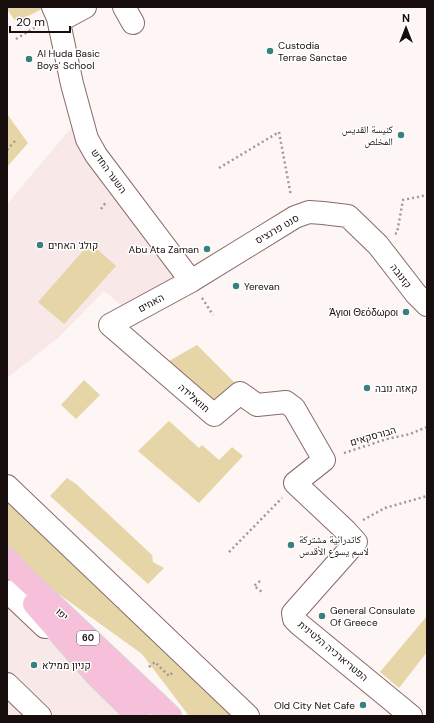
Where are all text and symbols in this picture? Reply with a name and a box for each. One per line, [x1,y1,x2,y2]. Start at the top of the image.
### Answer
scale bar [10,8,70,34]
north arrow [386,8,426,48]
text: N [402,11,410,25]
text: 20 m [16,14,45,30]
place label: Custodia Terrae Sanctae [278,39,347,64]
marker: Custodia Terrae Sanctae [265,46,275,56]
place label: Al Huda Basic Boys' School [37,47,100,72]
marker: Al Huda Basic Boys' School [24,54,34,64]
place label: كنيسة القديس المخلص [342,123,393,148]
marker: كنيسة القديس المخلص [396,130,406,140]
street label: השער החדש [88,146,130,196]
street label: סנט פרנציס [253,211,301,247]
place label: קולג' האחים [48,239,98,252]
marker: קולג' האחים [35,240,45,250]
place label: Abu Ata Zaman [129,243,199,256]
marker: Abu Ata Zaman [202,244,212,254]
street label: קזנובה [387,261,415,291]
place label: Yerevan [244,280,280,293]
marker: Yerevan [231,281,241,291]
street label: האחים [136,291,166,315]
place label: Άγιοι Θεόδωροι [329,306,398,319]
marker: Άγιοι Θεόδωροι [401,307,411,317]
street label: חוואלידה [176,381,212,415]
place label: קאזה נובה [375,382,417,395]
marker: קאזה נובה [362,383,372,393]
street label: הבורסקאים [348,423,398,449]
place label: كاتدرائية مشتركة لاسم يسوع الأقدس [299,533,369,559]
marker: كاتدرائية مشتركة لاسم يسوع الأقدس [286,540,296,550]
place label: General Consulate Of Greece [330,604,416,629]
street label: יפו [53,605,71,623]
marker: General Consulate Of Greece [317,611,327,621]
street label: הפטריארכיה הלטינית [295,618,371,684]
road number: 60 [77,631,99,645]
place label: קניון ממילא [42,659,91,672]
marker: קניון ממילא [29,660,39,670]
place label: Old City Net Cafe [274,699,355,712]
marker: Old City Net Cafe [358,700,368,710]

